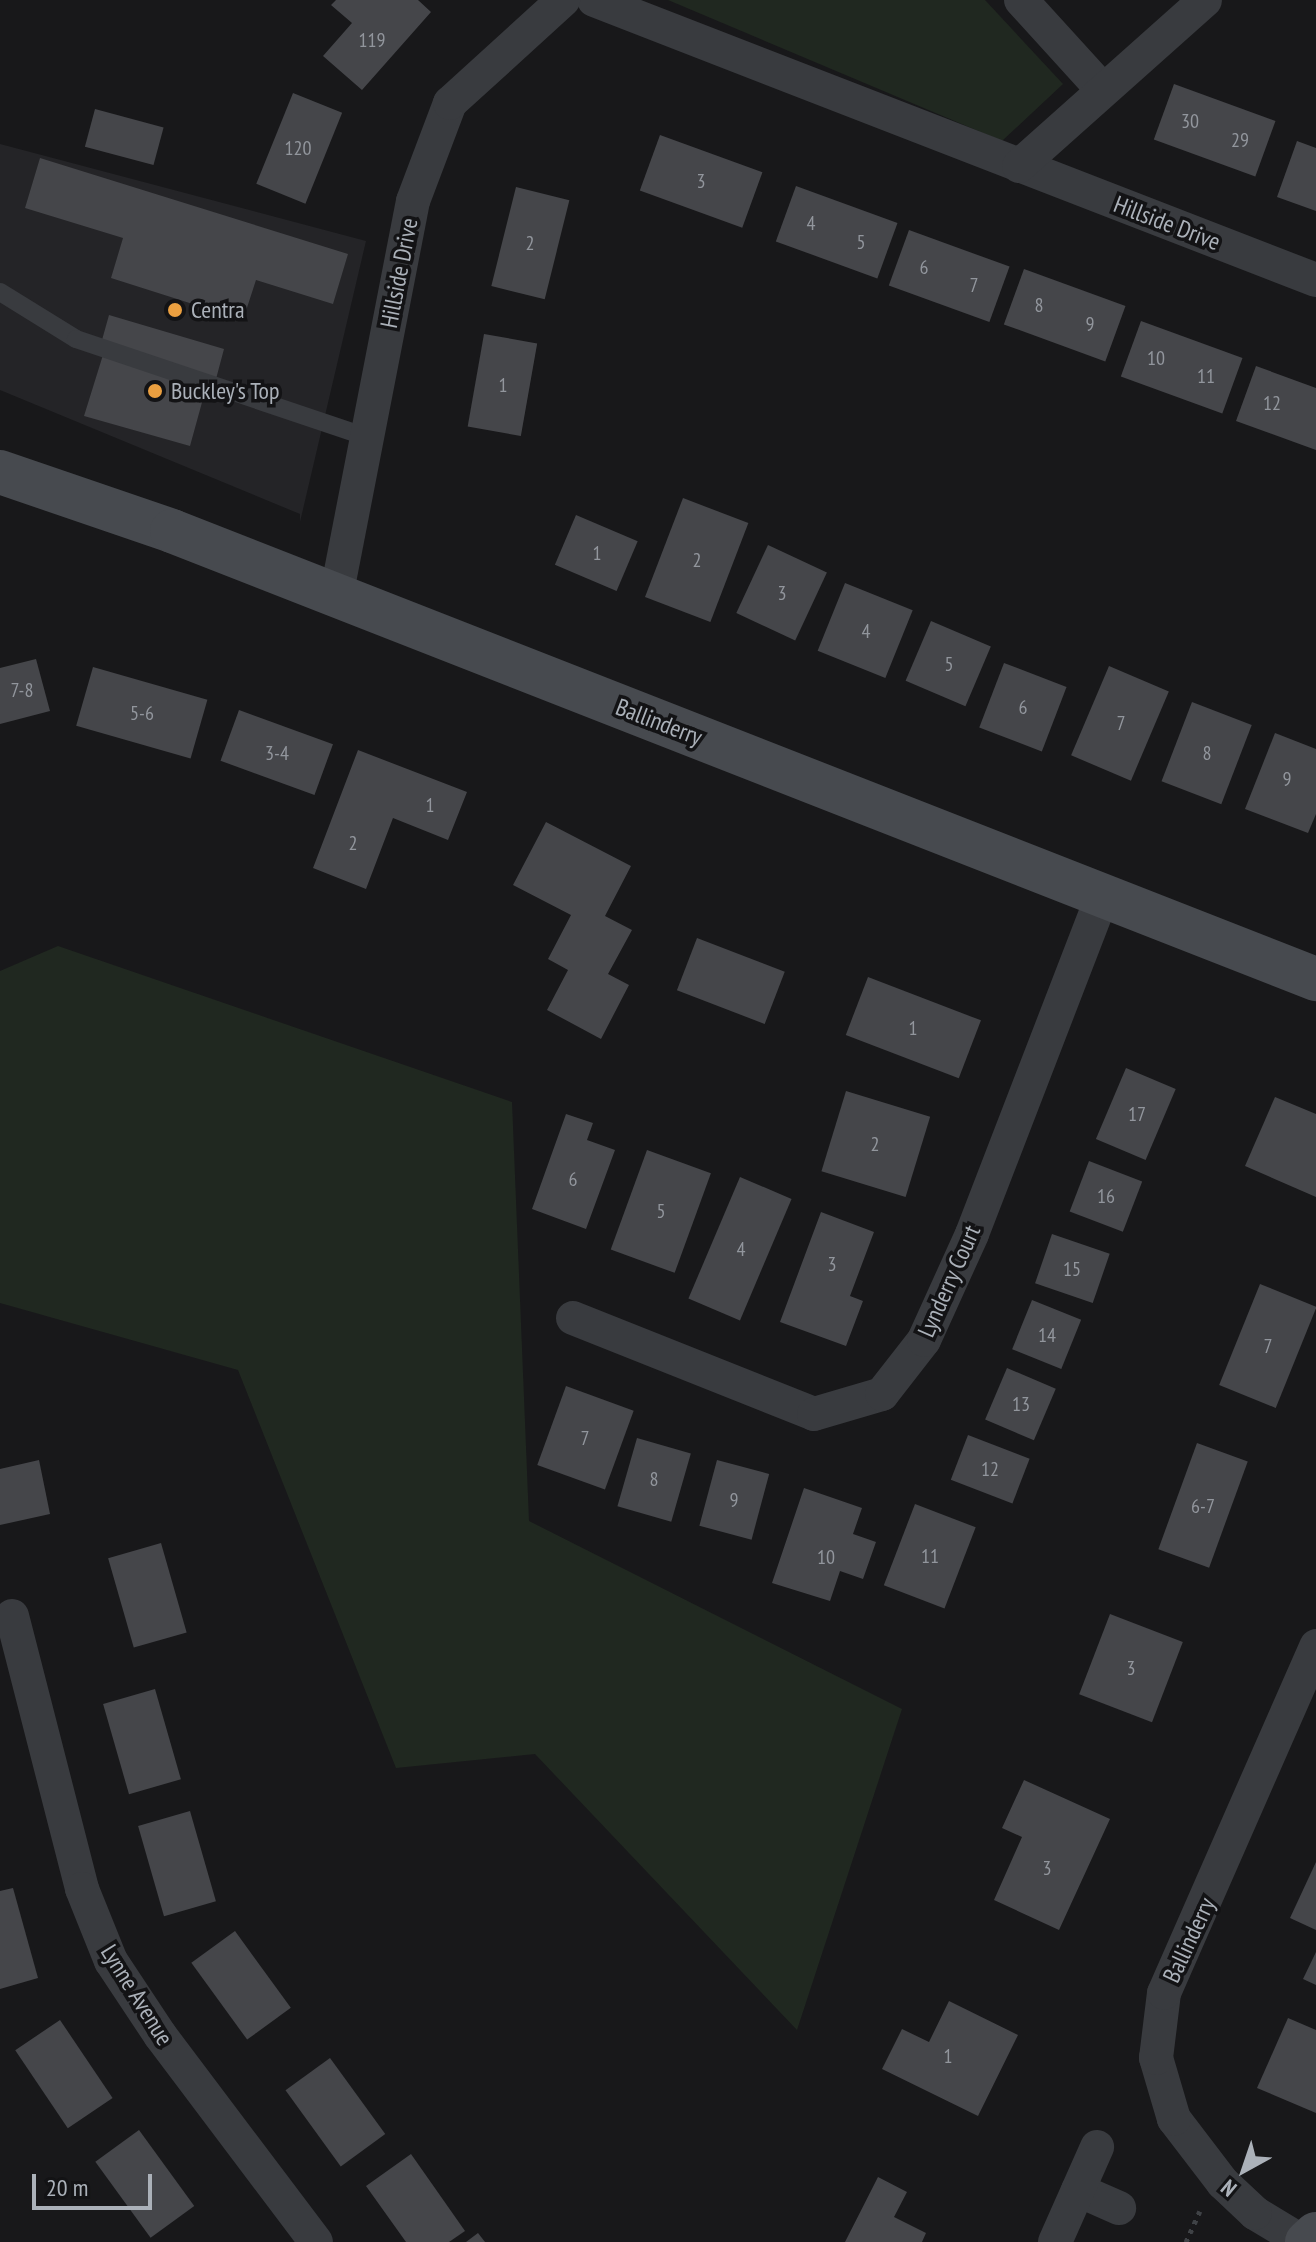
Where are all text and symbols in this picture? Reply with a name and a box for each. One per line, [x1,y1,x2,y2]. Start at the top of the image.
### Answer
house number: 119 [359,28,385,52]
house number: 30 [1181,109,1199,133]
house number: 29 [1231,128,1249,152]
house number: 120 [285,136,311,160]
house number: 3 [697,169,705,193]
street label: Hillside Drive [1110,190,1224,256]
house number: 4 [807,211,815,235]
street label: Hillside Drive [374,215,424,331]
house number: 5 [857,230,865,254]
house number: 2 [526,231,534,255]
house number: 6 [920,255,928,279]
house number: 7 [970,273,978,297]
house number: 8 [1035,293,1043,317]
place label: Centra [191,296,245,324]
marker: Centra [166,301,184,319]
house number: 9 [1086,312,1094,336]
house number: 10 [1147,346,1165,370]
house number: 11 [1197,364,1215,388]
house number: 1 [499,373,507,397]
place label: Buckley's Top [171,377,280,405]
marker: Buckley's Top [146,382,164,400]
house number: 12 [1263,391,1281,415]
house number: 1 [593,541,601,565]
house number: 2 [693,548,701,572]
house number: 3 [778,581,786,605]
house number: 4 [862,619,870,643]
house number: 5 [945,652,953,676]
house number: 7-8 [11,678,33,702]
street label: Ballinderry [612,692,706,752]
house number: 6 [1019,695,1027,719]
house number: 5-6 [130,701,154,725]
house number: 7 [1117,711,1125,735]
house number: 3-4 [265,741,289,765]
house number: 8 [1203,741,1211,765]
house number: 9 [1283,767,1291,791]
house number: 1 [426,793,434,817]
house number: 2 [349,831,357,855]
house number: 1 [909,1016,917,1040]
house number: 17 [1128,1102,1146,1126]
house number: 2 [871,1132,879,1156]
house number: 6 [569,1167,577,1191]
house number: 16 [1097,1184,1115,1208]
house number: 5 [657,1199,665,1223]
street label: Lynderry Court [911,1220,987,1342]
house number: 4 [737,1237,745,1261]
house number: 3 [828,1252,836,1276]
house number: 15 [1063,1257,1081,1281]
house number: 14 [1038,1323,1056,1347]
house number: 7 [1264,1334,1272,1358]
house number: 13 [1012,1392,1030,1416]
house number: 7 [581,1426,589,1450]
house number: 12 [981,1457,999,1481]
house number: 8 [650,1467,658,1491]
house number: 9 [730,1488,738,1512]
house number: 6-7 [1191,1494,1215,1518]
house number: 11 [921,1544,939,1568]
house number: 10 [817,1545,835,1569]
house number: 3 [1127,1656,1135,1680]
house number: 3 [1043,1856,1051,1880]
street label: Ballinderry [1157,1893,1221,1987]
street label: Lynne Avenue [95,1939,179,2051]
house number: 1 [944,2044,952,2068]
north arrow [1204,2130,1284,2210]
scale bar [36,2158,156,2208]
text: 20 m [46,2172,88,2203]
text: N [1215,2174,1242,2203]

